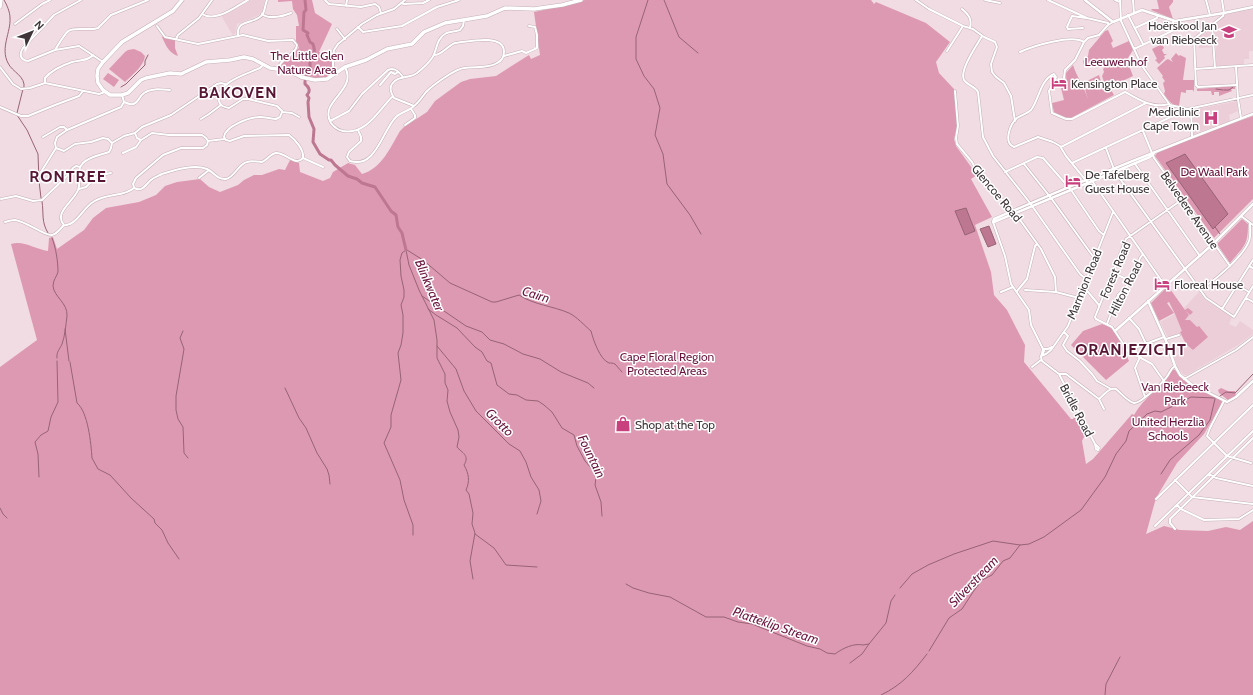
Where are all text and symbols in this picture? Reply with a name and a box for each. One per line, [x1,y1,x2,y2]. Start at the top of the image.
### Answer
north arrow [12,12,52,52]
text: N [32,18,47,33]
place label: Hoërskool Jan van Riebeeck [1148,18,1218,47]
school or university icon: Hoërskool Jan van Riebeeck [1220,23,1238,41]
park label: The Little Glen Nature Area [270,48,344,77]
park label: Leeuwenhof [1085,54,1148,69]
hotel icon: Kensington Place [1050,74,1068,92]
place label: Kensington Place [1071,76,1157,91]
district label: BAKOVEN [199,83,277,102]
place label: Mediclinic Cape Town [1143,104,1200,133]
hospital icon: Mediclinic Cape Town [1202,109,1220,127]
street label: Glencoe Road [969,161,1025,225]
park label: De Waal Park [1180,164,1248,179]
district label: RONTREE [29,167,107,186]
place label: De Tafelberg Guest House [1085,167,1150,196]
street label: Belvedere Avenue [1158,168,1222,252]
hotel icon: De Tafelberg Guest House [1064,172,1082,190]
street label: Forest Road [1096,240,1134,300]
street label: Marmion Road [1063,247,1105,321]
water label: Blinkwater [412,257,448,314]
street label: Hilton Road [1105,258,1145,318]
hotel icon: Floreal House [1153,275,1171,293]
place label: Floreal House [1174,277,1243,292]
water label: Cairn [520,282,552,306]
district label: ORANJEZICHT [1075,340,1187,359]
park label: Cape Floral Region Protected Areas [620,349,715,378]
park label: Van Riebeeck Park [1141,379,1209,408]
street label: Bridle Road [1057,381,1097,439]
water label: Grotto [483,405,518,440]
park label: United Herzlia Schools [1132,414,1204,443]
shop icon: Shop at the Top [614,415,632,433]
place label: Shop at the Top [635,417,715,432]
water label: Fountain [575,432,609,480]
water label: Silverstream [945,552,1001,610]
water label: Platteklip Stream [731,603,821,647]

